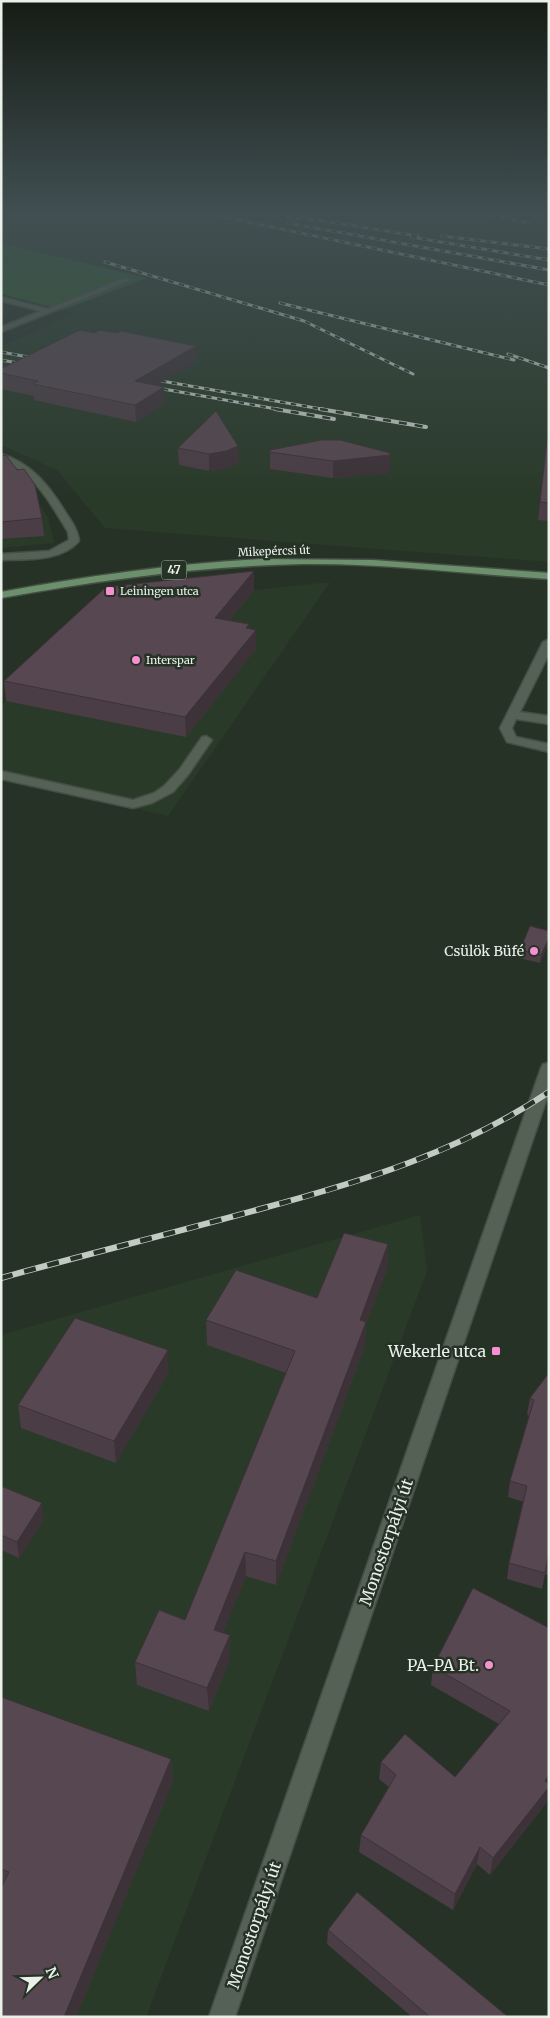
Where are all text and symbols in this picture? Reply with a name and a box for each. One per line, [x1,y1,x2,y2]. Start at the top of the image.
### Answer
street label: Mikepércsi út [238,543,311,559]
road number: 47 [162,560,186,580]
place label: Leiningen utca [120,584,199,598]
marker: Leiningen utca [104,585,116,597]
place label: Interspar [146,653,195,667]
marker: Interspar [130,654,142,666]
place label: Csülök Büfé [444,942,524,960]
marker: Csülök Büfé [528,945,540,957]
place label: Wekerle utca [387,1341,486,1361]
marker: Wekerle utca [490,1345,502,1357]
street label: Monostorpályi út [355,1475,417,1608]
place label: PA-PA Bt. [407,1655,479,1675]
marker: PA-PA Bt. [483,1659,495,1671]
street label: Monostorpályi út [223,1858,285,1991]
north arrow [15,1953,65,2003]
text: N [42,1964,62,1982]

